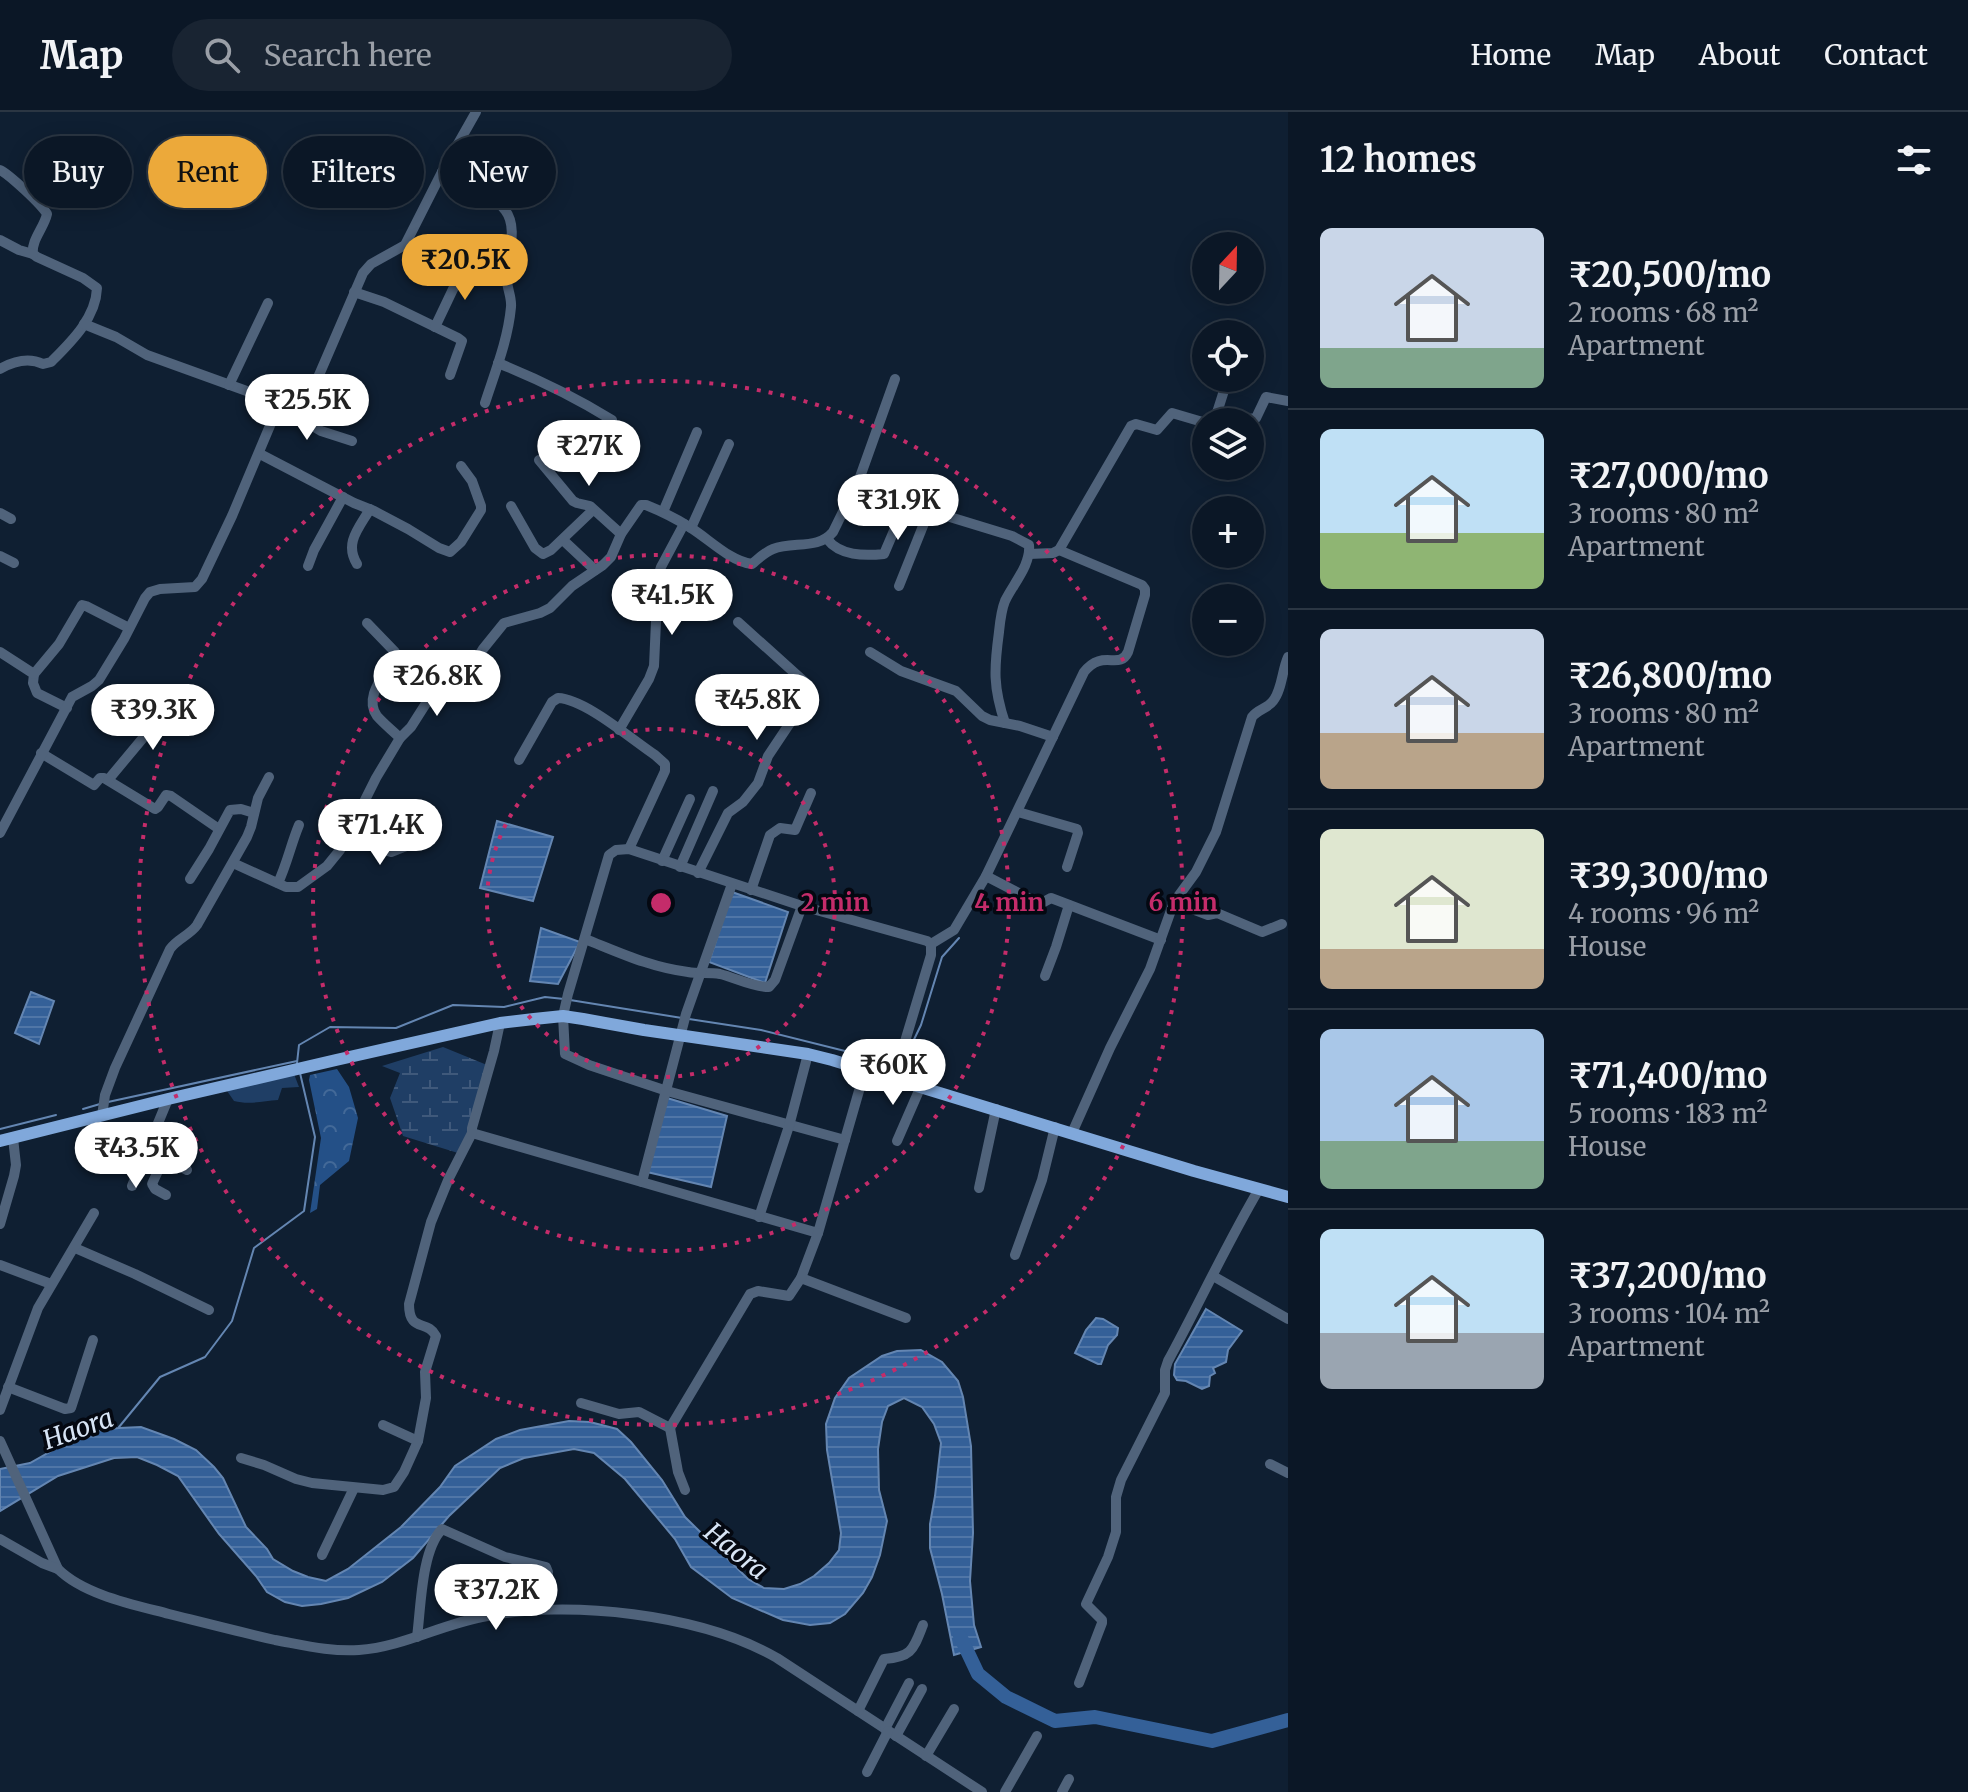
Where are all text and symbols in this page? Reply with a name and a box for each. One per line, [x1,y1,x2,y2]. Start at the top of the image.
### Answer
search box [172,19,732,91]
text: Map [40,32,124,79]
icon: search [200,33,244,77]
text: Search here [264,36,432,74]
text: Home [1470,37,1551,73]
text: Map [1595,37,1655,73]
text: About [1699,37,1780,73]
text: Contact [1824,37,1928,73]
chip: Buy [24,136,132,208]
chip: Rent [148,136,267,208]
chip: Filters [283,136,424,208]
chip: New [440,136,556,208]
icon: filters [1892,138,1936,182]
text: 12 homes [1320,139,1477,181]
north arrow [1192,232,1264,304]
map controls [1192,232,1264,656]
pin: ₹20.5K [400,234,530,302]
text: ₹20.5K [420,243,510,276]
text: ₹20,500/mo [1568,254,1771,296]
icon: home [1384,260,1480,356]
text: 2 rooms · 68 m² [1568,296,1758,329]
button: locate [1192,320,1264,392]
text: Apartment [1568,329,1705,362]
pin: ₹25.5K [242,374,372,442]
text: ₹25.5K [263,383,351,416]
button: layers [1192,408,1264,480]
pin: ₹27K [542,420,636,488]
text: ₹27K [555,429,623,462]
text: ₹27,000/mo [1568,455,1768,497]
icon: home [1384,461,1480,557]
pin: ₹31.9K [833,474,963,542]
text: ₹31.9K [856,483,940,516]
button: + [1192,496,1264,568]
text: 3 rooms · 80 m² [1568,497,1759,530]
text: Apartment [1568,530,1705,563]
pin: ₹41.5K [607,569,737,637]
text: ₹41.5K [630,578,714,611]
button: − [1192,584,1264,656]
pin: ₹26.8K [372,650,502,718]
text: ₹26,800/mo [1568,655,1772,697]
text: ₹26.8K [392,659,482,692]
icon: home [1384,661,1480,757]
pin: ₹45.8K [692,674,822,742]
text: ₹45.8K [713,683,801,716]
pin: ₹39.3K [88,684,218,752]
text: ₹39.3K [109,693,197,726]
text: 3 rooms · 80 m² [1568,697,1759,730]
text: Apartment [1568,730,1705,763]
pin: ₹71.4K [315,799,445,867]
text: ₹71.4K [336,808,424,841]
text: ₹39,300/mo [1568,855,1768,897]
icon: home [1384,861,1480,957]
text: 2 min [801,887,869,918]
text: 4 min [974,887,1044,918]
text: 6 min [1149,887,1218,918]
centre of rings [647,889,675,917]
text: 4 rooms · 96 m² [1568,897,1759,930]
text: House [1568,930,1646,963]
pin: ₹60K [846,1039,940,1107]
text: ₹60K [859,1048,927,1081]
text: ₹71,400/mo [1568,1055,1767,1097]
icon: home [1384,1061,1480,1157]
text: 5 rooms · 183 m² [1568,1097,1767,1130]
pin: ₹43.5K [71,1122,201,1190]
text: House [1568,1130,1646,1163]
text: ₹43.5K [93,1131,179,1164]
text: ₹37,200/mo [1568,1255,1766,1297]
icon: home [1384,1261,1480,1357]
text: 3 rooms · 104 m² [1568,1297,1770,1330]
text: Apartment [1568,1330,1705,1363]
water label: Haora [37,1401,118,1457]
water label: Haora [697,1514,775,1586]
pin: ₹37.2K [431,1564,561,1632]
text: ₹37.2K [453,1573,539,1606]

